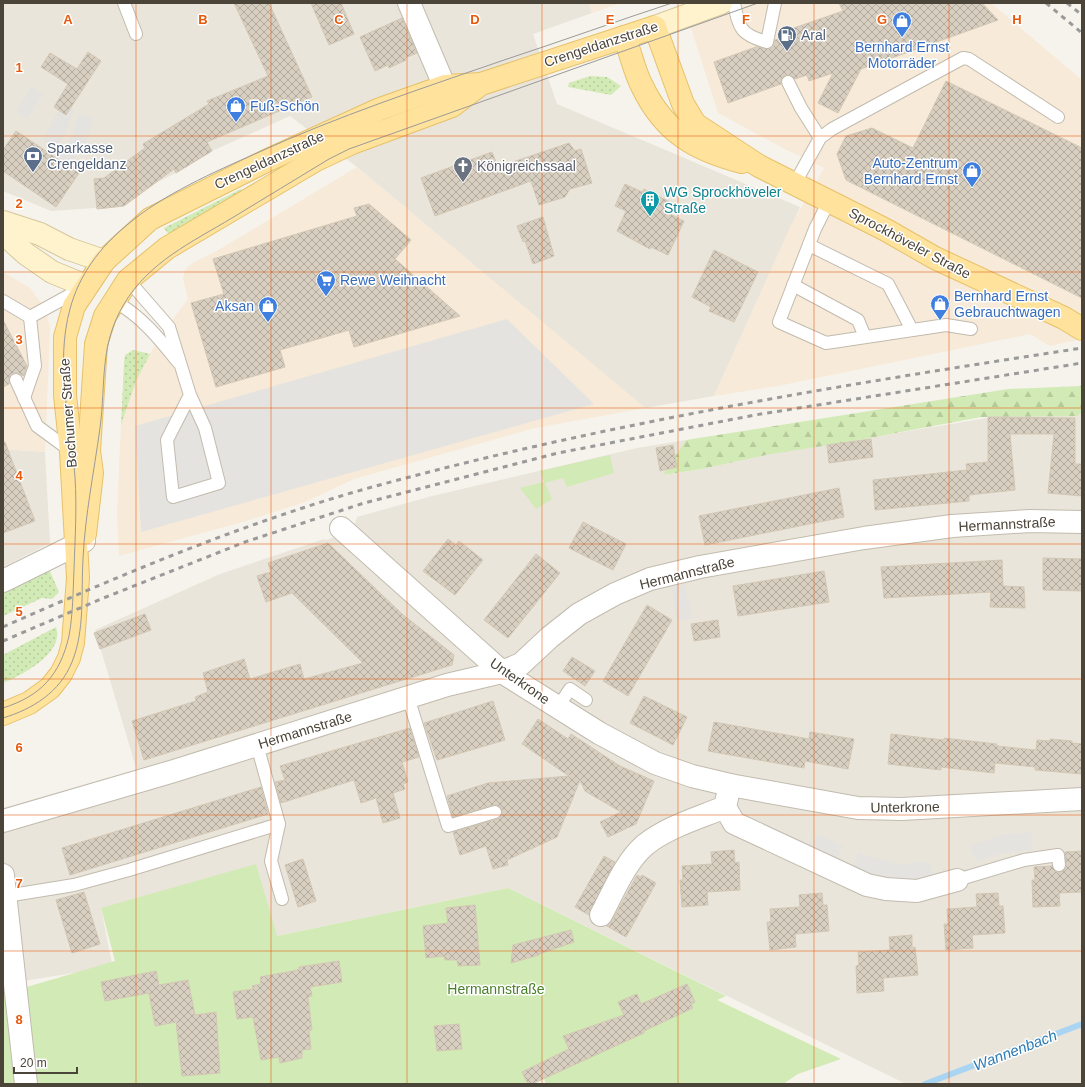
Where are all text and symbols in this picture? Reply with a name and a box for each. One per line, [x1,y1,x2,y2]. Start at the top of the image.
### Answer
shop icon: Bernhard Ernst Motorräder [891,10,913,38]
text: A [63,12,73,27]
text: B [198,12,208,27]
text: C [334,12,344,27]
text: D [470,12,480,27]
text: E [606,12,615,27]
text: F [742,12,750,27]
text: G [877,12,887,27]
text: H [1012,12,1022,27]
street label: Crengeldanzstraße [542,18,660,70]
fuel station icon: Aral [776,24,798,52]
place label: Aral [801,27,826,43]
place label: Bernhard Ernst Motorräder [855,39,949,71]
text: 1 [15,60,23,75]
shop icon: Fuß-Schön [225,95,247,123]
place label: Fuß-Schön [250,98,319,114]
street label: Crengeldanzstraße [212,128,327,192]
place label: Sparkasse Crengeldanz [47,140,126,172]
bank icon: Sparkasse Crengeldanz [22,145,44,173]
church icon: Königreichssaal [452,155,474,183]
place label: Auto-Zentrum Bernhard Ernst [864,155,958,187]
place label: Königreichssaal [477,158,576,174]
shop icon: Auto-Zentrum Bernhard Ernst [961,160,983,188]
place label: WG Sprockhöveler Straße [664,184,782,216]
building icon: WG Sprockhöveler Straße [639,189,661,217]
text: 2 [15,196,23,211]
street label: Sprockhöveler Straße [846,204,974,282]
supermarket icon: Rewe Weihnacht [315,269,337,297]
place label: Rewe Weihnacht [340,272,446,288]
place label: Bernhard Ernst Gebrauchtwagen [954,288,1061,320]
shop icon: Bernhard Ernst Gebrauchtwagen [929,293,951,321]
shop icon: Aksan [257,295,279,323]
place label: Aksan [215,298,254,314]
text: 3 [15,332,23,347]
street label: Bochumer Straße [56,358,80,468]
text: 4 [15,468,23,483]
street label: Hermannstraße [958,513,1056,535]
street label: Hermannstraße [638,553,736,593]
text: 5 [15,604,23,619]
street label: Unterkrone [487,655,553,708]
street label: Hermannstraße [256,708,354,752]
text: 6 [15,740,23,755]
street label: Unterkrone [870,798,940,816]
text: 7 [15,876,23,891]
park label: Hermannstraße [447,981,545,997]
text: 8 [15,1012,23,1027]
water label: Wannenbach [971,1026,1059,1074]
scale bar [14,1049,77,1075]
text: 20 m [20,1056,47,1070]

